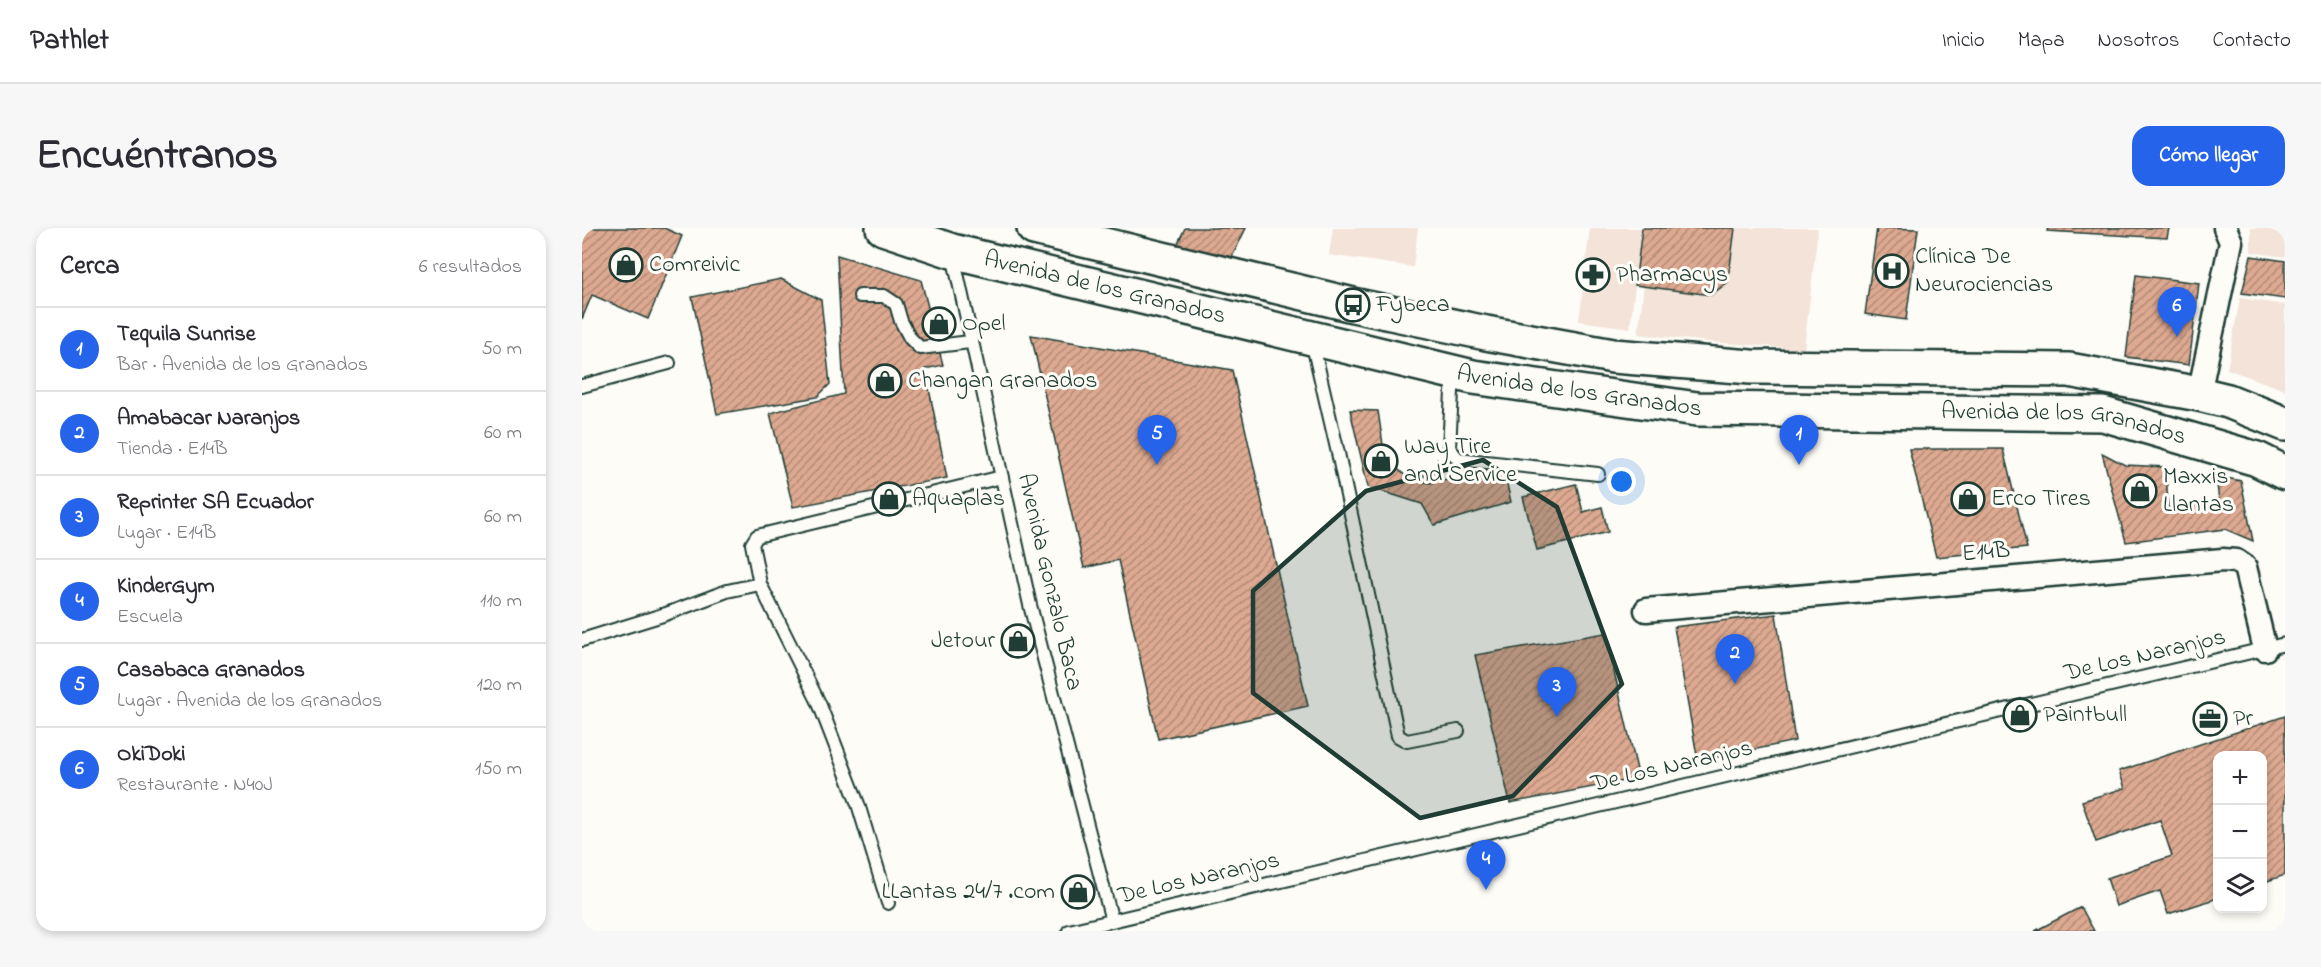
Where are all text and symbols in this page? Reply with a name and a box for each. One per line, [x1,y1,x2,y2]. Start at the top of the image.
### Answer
text: Pathlet [30,21,109,62]
text: Inicio [1942,26,1985,56]
text: Mapa [2018,26,2065,56]
text: Nosotros [2098,26,2180,56]
text: Contacto [2213,26,2291,56]
text: Encuéntranos [36,126,278,187]
button: Cómo llegar [2132,126,2285,186]
place label: Clínica De Neurociencias [1915,240,2053,303]
street label: Avenida de los Granados [980,242,1229,334]
shop icon: Comreivic [608,247,644,283]
text: Cerca [60,248,120,286]
place label: Comreivic [649,248,740,283]
text: 6 resultados [419,253,522,282]
hospital icon: Clínica De Neurociencias [1874,253,1910,289]
pharmacy icon: Pharmacys [1575,257,1611,293]
place label: Pharmacys [1616,258,1728,294]
bus stop icon: Fybeca [1335,287,1371,323]
place label: Fybeca [1375,288,1450,324]
pin: 6 [2158,288,2196,337]
shop icon: Opel [921,306,957,342]
place label: Opel [962,307,1006,342]
text: Tequila Sunrise [117,319,256,351]
text: 1 [76,335,83,364]
text: 50 m [481,335,522,364]
text: Bar · Avenida de los Granados [117,351,368,380]
street label: Avenida de los Granados [1453,356,1704,427]
shop icon: Changan Granados [867,363,903,399]
place label: Changan Granados [908,364,1097,399]
street label: Avenida de los Granados [1941,395,2190,455]
text: Amabacar Naranjos [117,403,300,435]
pin: 5 [1138,416,1176,465]
pin: 1 [1780,416,1818,465]
text: 2 [75,419,84,448]
text: 60 m [484,419,522,448]
place label: Way Tire and Service [1404,430,1517,493]
text: Tienda · E14B [117,435,227,464]
shop icon: Way Tire and Service [1363,443,1399,479]
place label: Maxxis Llantas [2163,460,2234,523]
your location [1607,467,1636,496]
street label: Avenida Gonzalo Baca [1007,470,1091,694]
shop icon: Maxxis Llantas [2122,473,2158,509]
shop icon: Aquaplas [871,481,907,517]
shop icon: Erco Tires [1950,481,1986,517]
place label: Aquaplas [912,482,1005,517]
place label: Erco Tires [1991,482,2091,517]
text: Reprinter SA Ecuador [117,487,313,519]
text: 3 [75,503,84,532]
text: 60 m [484,503,522,532]
text: Lugar · E14B [117,519,216,548]
street label: E14B [1960,533,2012,573]
text: KinderGym [117,571,215,603]
text: 4 [75,587,84,616]
text: 110 m [480,587,522,616]
text: Escuela [117,603,183,632]
street label: De Los Naranjos [2060,620,2229,692]
shop icon: Jetour [1000,623,1036,659]
place label: Jetour [931,624,996,659]
pin: 2 [1716,634,1754,684]
text: Casabaca Granados [117,655,305,687]
pin: 3 [1538,668,1576,717]
text: 5 [74,671,85,700]
text: 120 m [477,671,522,700]
text: Lugar · Avenida de los Granados [117,687,382,716]
shop icon: Paintbull [2002,697,2038,733]
place label: Paintbull [2043,698,2127,733]
office icon: Pr [2192,701,2228,737]
place label: Pr [2233,702,2253,737]
street label: De Los Naranjos [1587,731,1756,803]
text: OkiDoki [117,739,186,771]
map controls [2213,751,2267,913]
button: + [2213,751,2267,805]
text: 6 [75,755,84,784]
text: 150 m [475,755,522,784]
text: Restaurante · N40J [117,771,273,800]
button: − [2213,805,2267,859]
pin: 4 [1466,840,1506,890]
street label: De Los Naranjos [1114,843,1283,915]
button: layers [2213,859,2267,913]
shop icon: LLantas 24/7 .com [1060,874,1096,910]
place label: LLantas 24/7 .com [881,875,1055,910]

